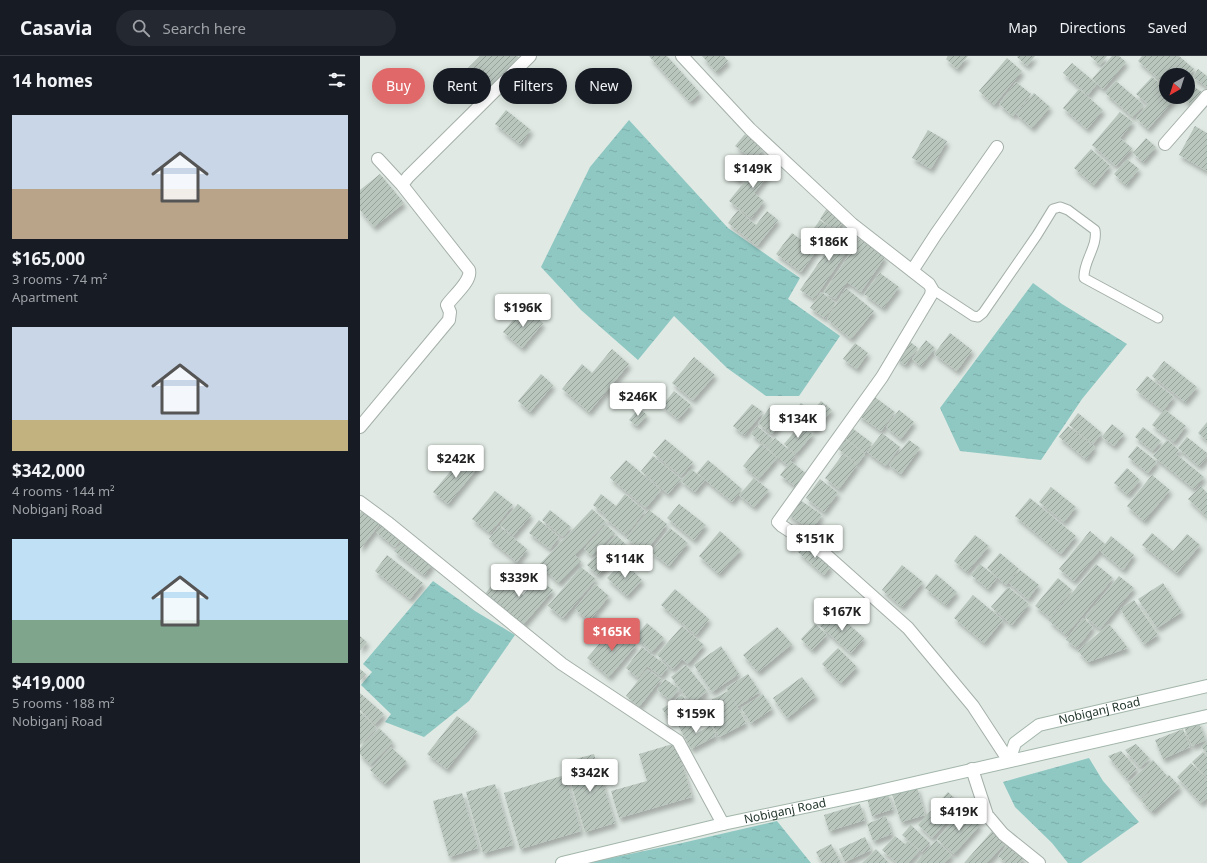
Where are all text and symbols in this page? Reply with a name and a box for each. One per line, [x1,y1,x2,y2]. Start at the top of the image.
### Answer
search box [116,10,396,46]
text: Casavia [20,15,92,41]
icon: search [130,17,152,39]
text: Search here [162,18,246,38]
text: Map [1008,18,1037,37]
text: Directions [1059,18,1126,37]
text: Saved [1148,18,1187,37]
chip: Buy [372,68,425,104]
chip: Rent [433,68,491,104]
chip: Filters [499,68,567,104]
chip: New [575,68,632,104]
north arrow [1159,68,1195,104]
map controls [1159,68,1195,104]
text: 14 homes [12,69,93,92]
icon: filters [326,69,348,91]
icon: home [144,141,216,213]
pin: $149K [725,155,781,189]
text: $149K [734,159,772,177]
pin: $186K [801,228,857,262]
text: $186K [810,232,848,250]
text: $165,000 [12,247,85,270]
text: 3 rooms · 74 m² [12,270,107,288]
text: Apartment [12,288,78,306]
pin: $196K [495,294,551,328]
text: $196K [504,298,542,316]
icon: home [144,353,216,425]
pin: $246K [610,383,666,417]
text: $246K [619,387,657,405]
pin: $134K [770,405,826,439]
text: $134K [779,409,817,427]
pin: $242K [428,445,484,479]
text: $242K [437,449,475,467]
text: $342,000 [12,459,85,482]
text: 4 rooms · 144 m² [12,482,115,500]
text: Nobiganj Road [12,500,102,518]
pin: $151K [787,525,843,559]
text: $151K [796,529,834,547]
pin: $114K [597,545,653,579]
text: $114K [606,549,644,567]
pin: $339K [491,564,547,598]
icon: home [144,565,216,637]
text: $339K [500,568,538,586]
pin: $167K [814,598,870,632]
text: $167K [823,602,861,620]
pin: $165K [584,618,640,652]
text: $165K [593,622,631,640]
text: $419,000 [12,671,85,694]
street label: Nobiganj Road [1057,693,1142,728]
text: 5 rooms · 188 m² [12,694,115,712]
pin: $159K [668,700,724,734]
text: $159K [677,704,715,722]
text: Nobiganj Road [12,712,102,730]
pin: $342K [562,759,618,793]
text: $342K [571,763,609,781]
street label: Nobiganj Road [742,794,828,827]
pin: $419K [931,798,987,832]
text: $419K [940,802,978,820]

